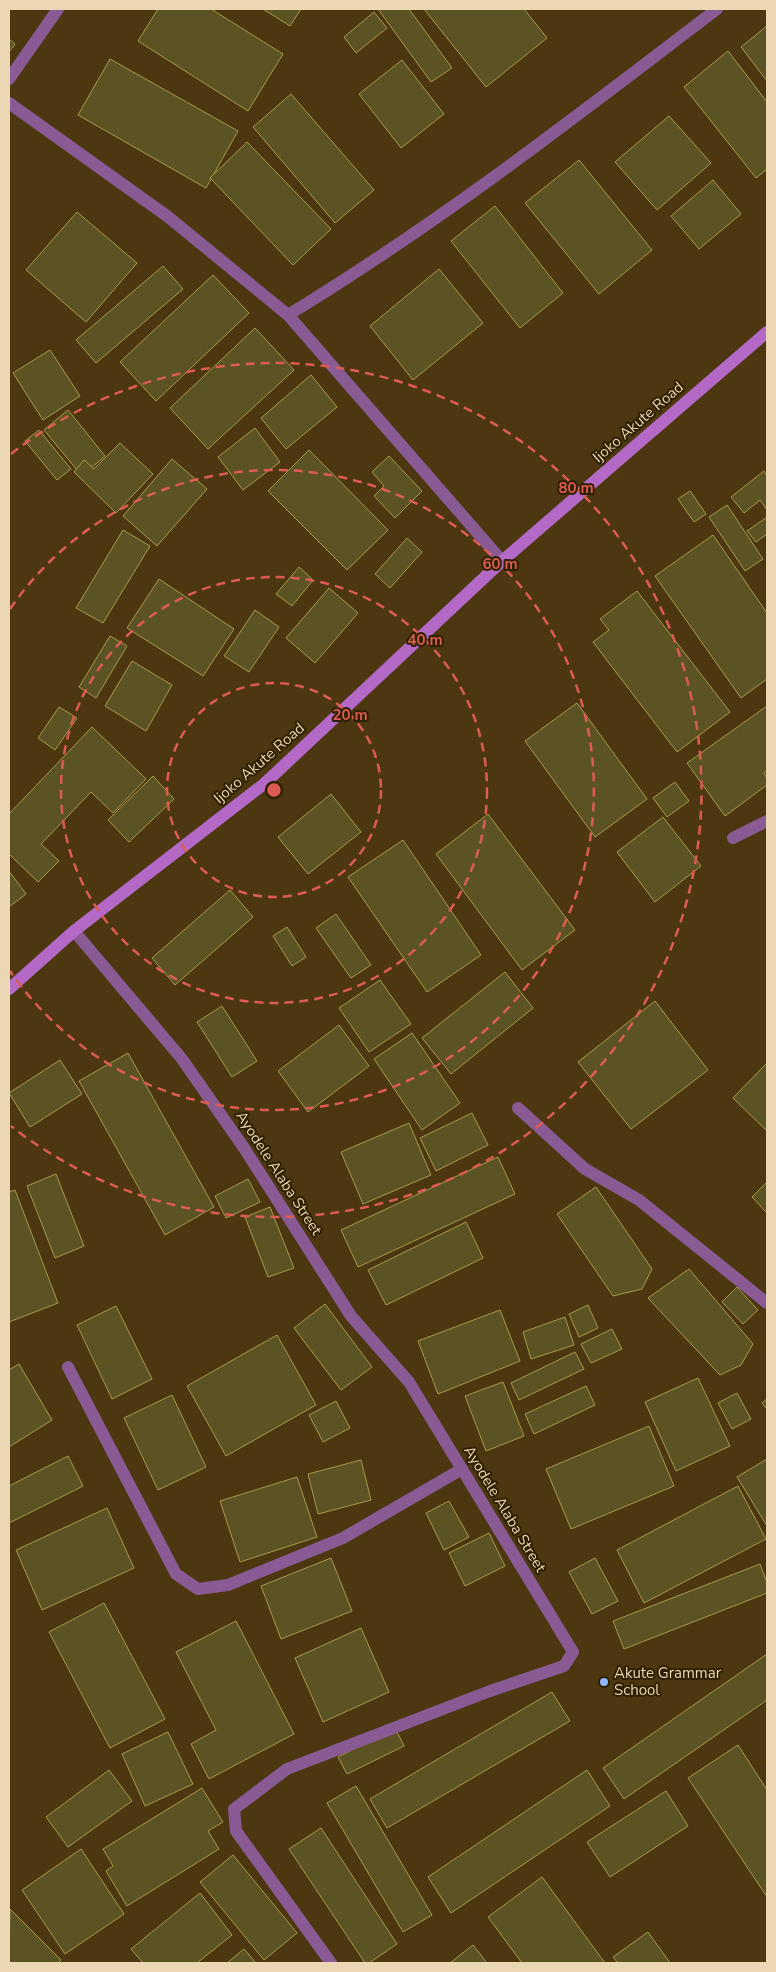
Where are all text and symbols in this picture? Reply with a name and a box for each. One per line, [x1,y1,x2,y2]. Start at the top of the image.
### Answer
street label: Ijoko Akute Road [588,377,688,467]
text: 80 m [558,478,594,498]
text: 60 m [482,554,518,574]
text: 40 m [407,630,443,650]
text: 20 m [332,705,368,725]
street label: Ijoko Akute Road [209,718,309,808]
centre of rings [265,781,283,799]
street label: Ayodele Alaba Street [231,1107,327,1240]
street label: Ayodele Alaba Street [459,1442,551,1577]
place label: Akute Grammar School [614,1663,722,1700]
marker: Akute Grammar School [598,1676,610,1688]

